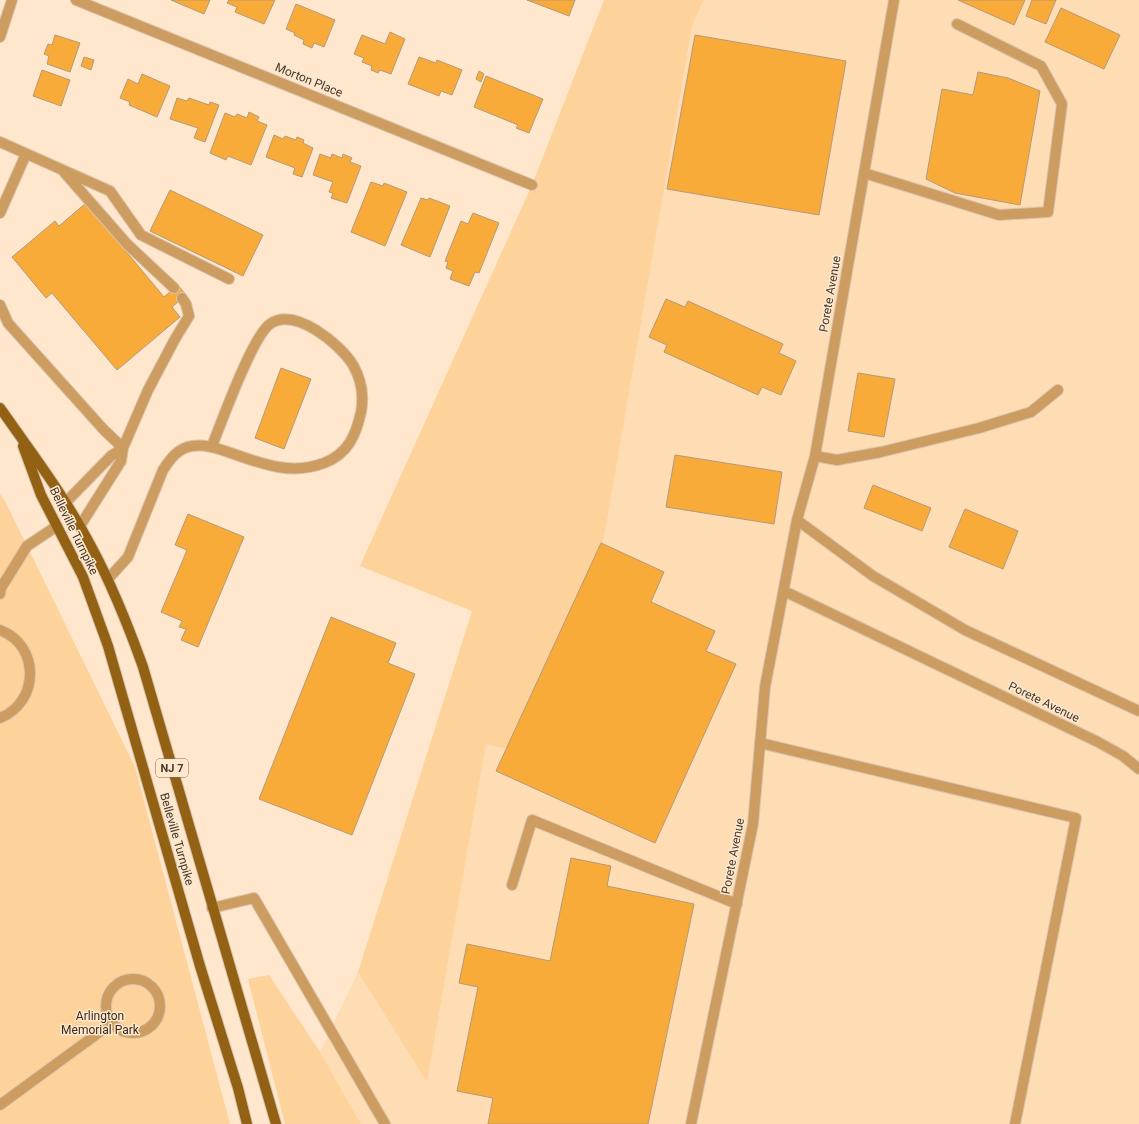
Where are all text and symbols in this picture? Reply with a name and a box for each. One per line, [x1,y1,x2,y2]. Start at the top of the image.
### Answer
street label: Morton Place [273,60,345,100]
street label: Porete Avenue [816,255,844,333]
street label: Belleville Turnpike [47,485,101,577]
street label: Porete Avenue [1006,679,1082,725]
road number: NJ 7 [156,759,188,777]
street label: Belleville Turnpike [157,791,197,887]
street label: Porete Avenue [719,817,747,895]
park label: Arlington Memorial Park [61,1009,140,1037]

